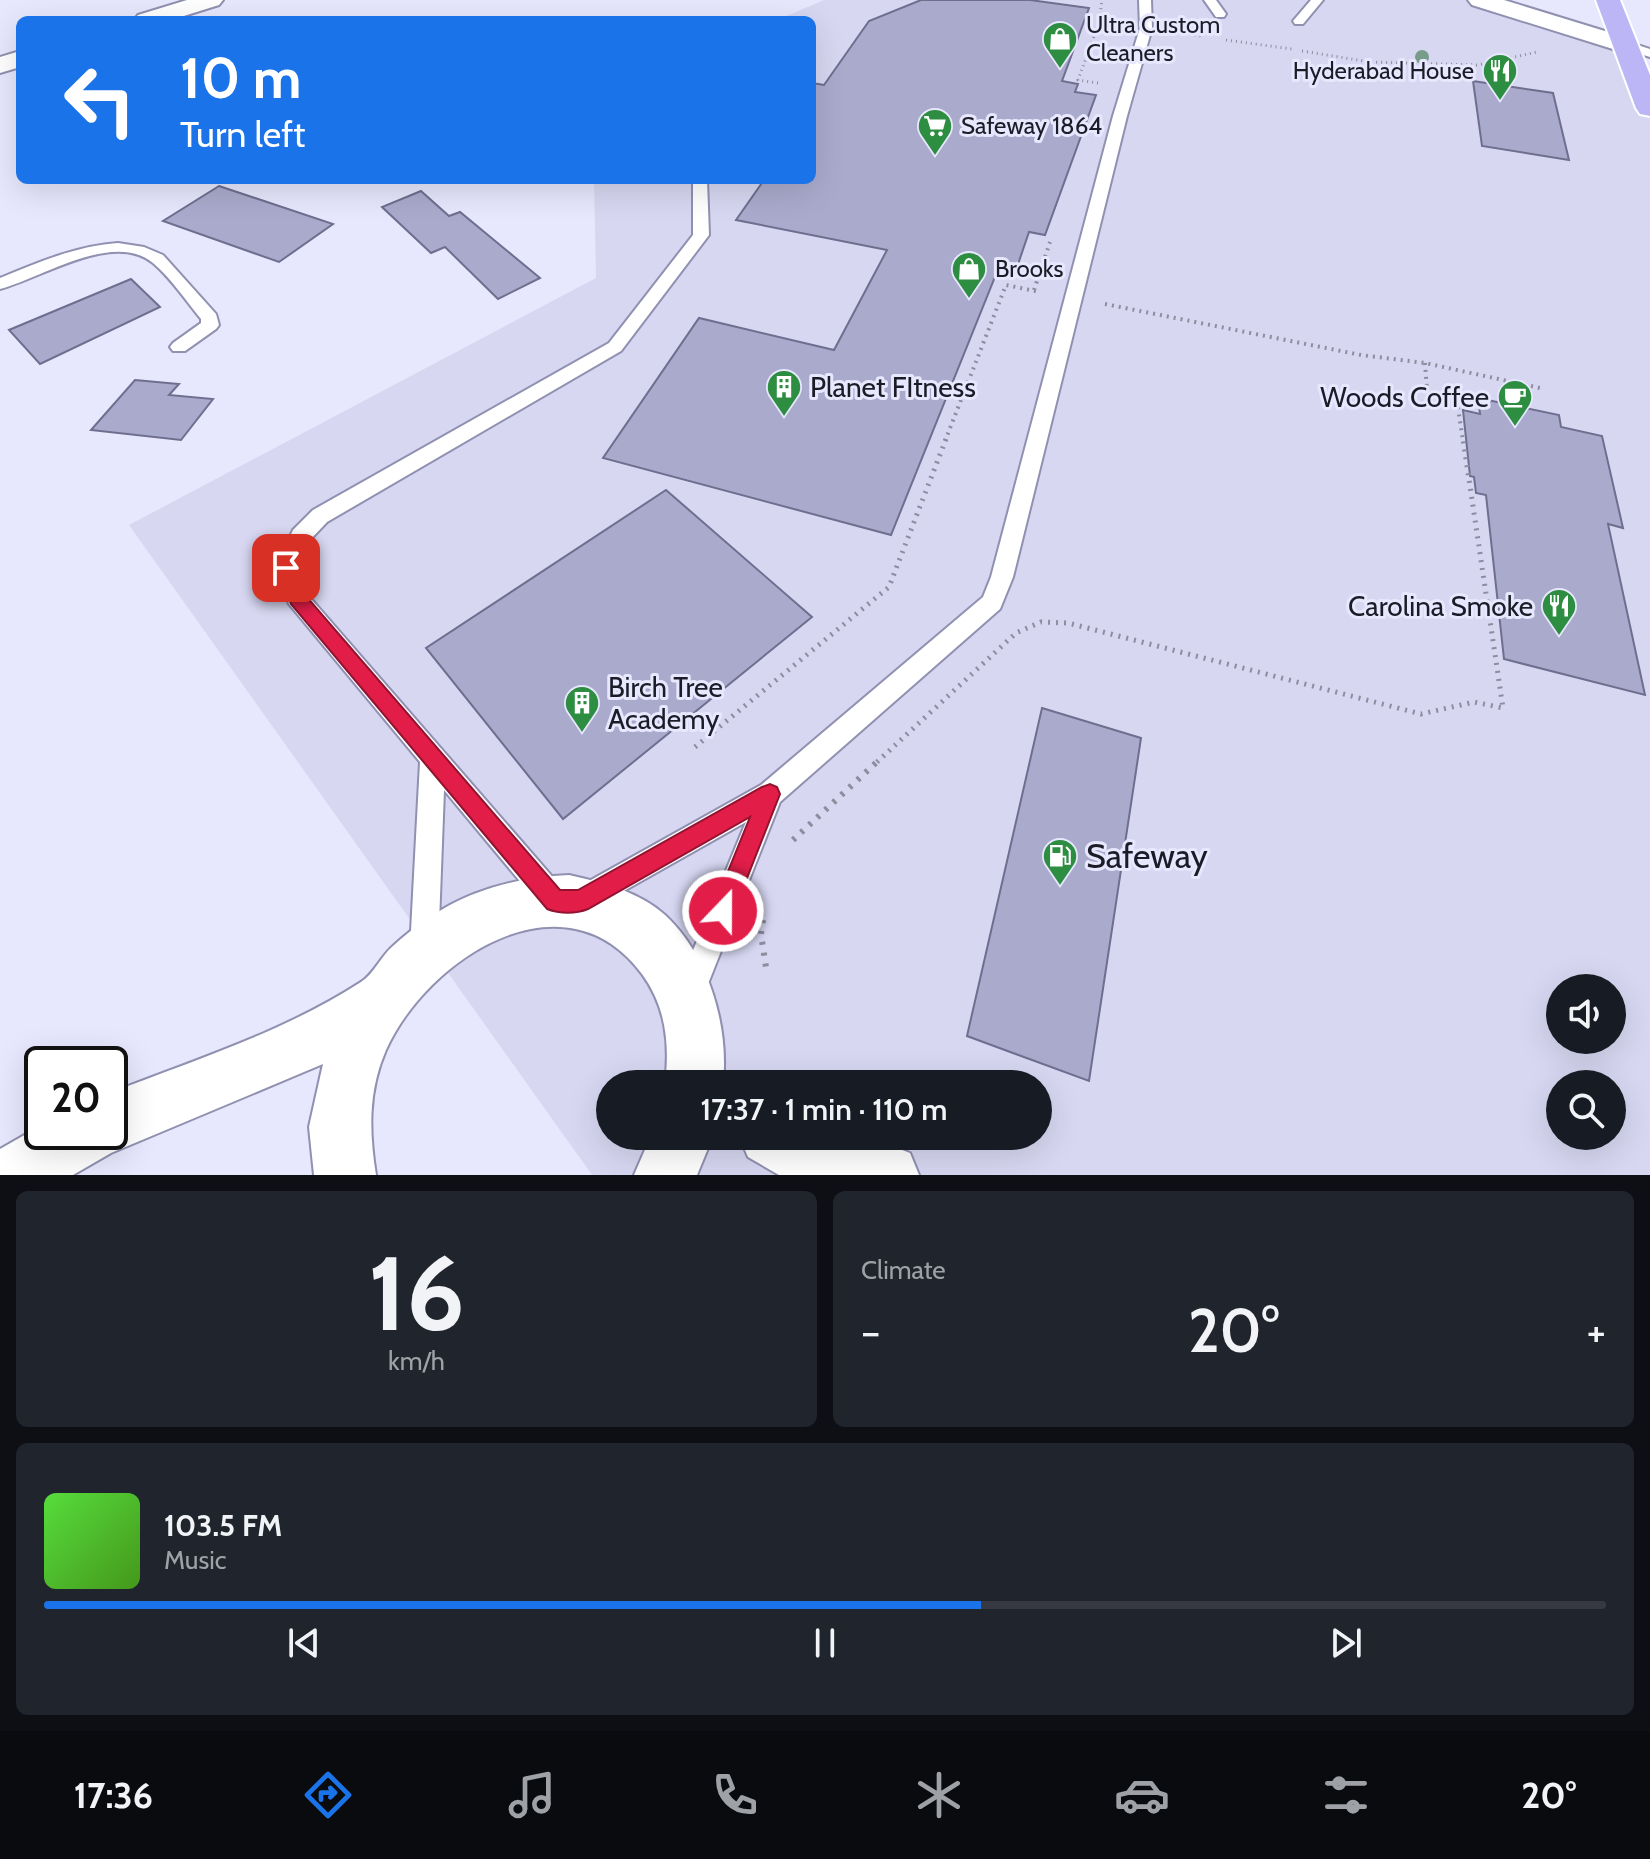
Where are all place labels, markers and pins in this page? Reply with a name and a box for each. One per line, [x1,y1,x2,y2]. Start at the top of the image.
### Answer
place label: Ultra Custom Cleaners [1086,10,1220,67]
shop icon: Ultra Custom Cleaners [1041,20,1079,70]
restaurant icon: Hyderabad House [1481,52,1519,102]
place label: Hyderabad House [1293,56,1474,85]
supermarket icon: Safeway 1864 [916,107,954,157]
place label: Safeway 1864 [961,111,1102,140]
shop icon: Brooks [950,250,988,300]
place label: Brooks [995,254,1064,283]
building icon: Planet FItness [765,368,803,418]
place label: Planet FItness [810,370,976,404]
cafe icon: Woods Coffee [1496,378,1534,428]
place label: Woods Coffee [1320,380,1489,414]
pin [252,534,320,602]
restaurant icon: Carolina Smoke [1540,587,1578,637]
place label: Carolina Smoke [1348,589,1533,623]
place label: Birch Tree Academy [608,670,723,736]
building icon: Birch Tree Academy [563,684,601,734]
place label: Safeway [1086,835,1208,877]
fuel station icon: Safeway [1041,837,1079,887]

